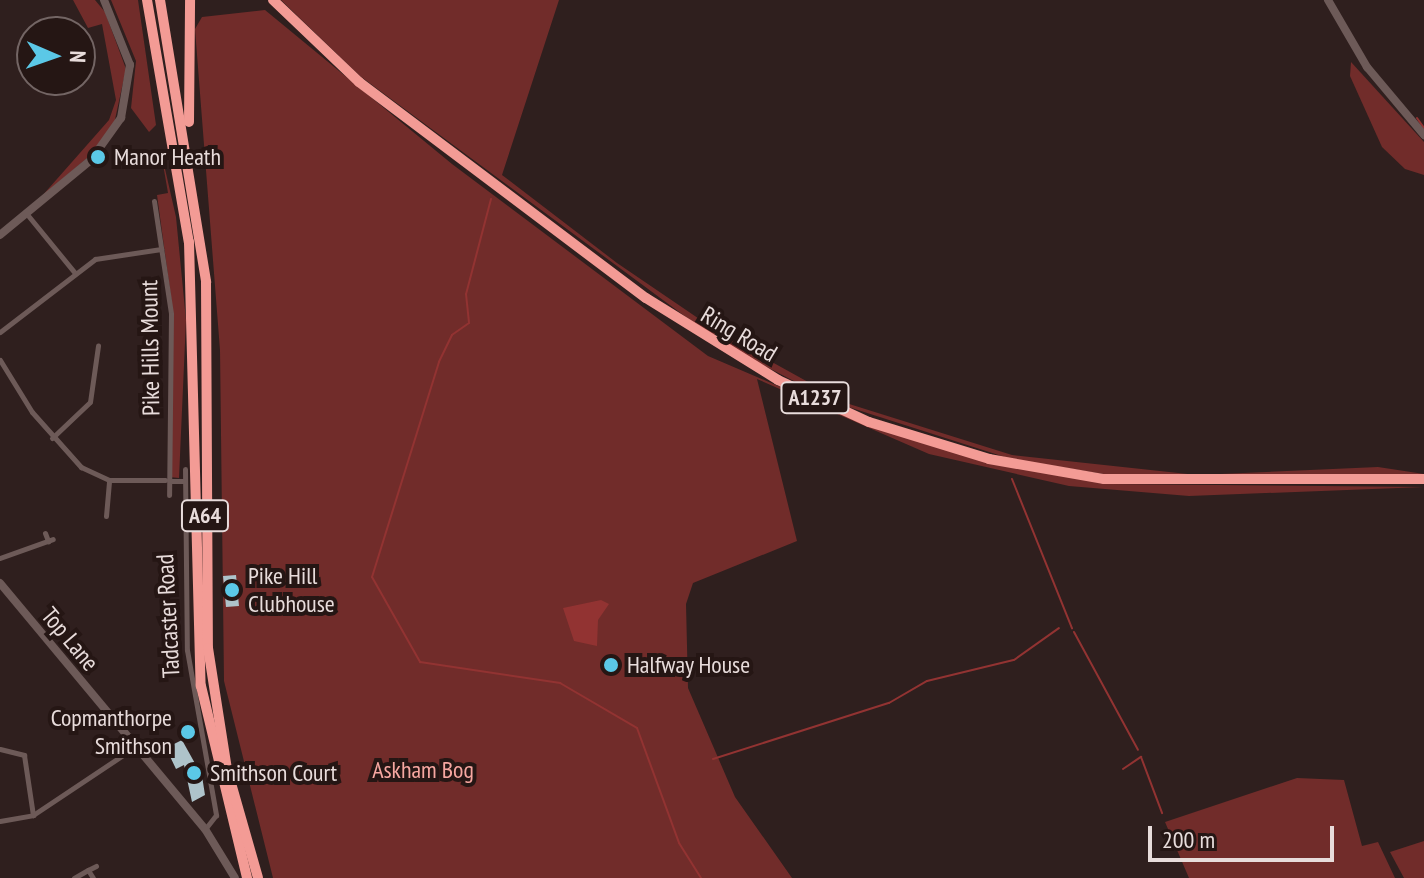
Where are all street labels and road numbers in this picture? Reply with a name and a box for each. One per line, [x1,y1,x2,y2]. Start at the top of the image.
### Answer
street label: Pike Hills Mount [134,280,166,416]
street label: Ring Road [696,300,782,368]
road number: A1237 [779,380,851,416]
road number: A64 [179,498,231,534]
street label: Tadcaster Road [150,553,186,679]
street label: Top Lane [35,601,105,677]

